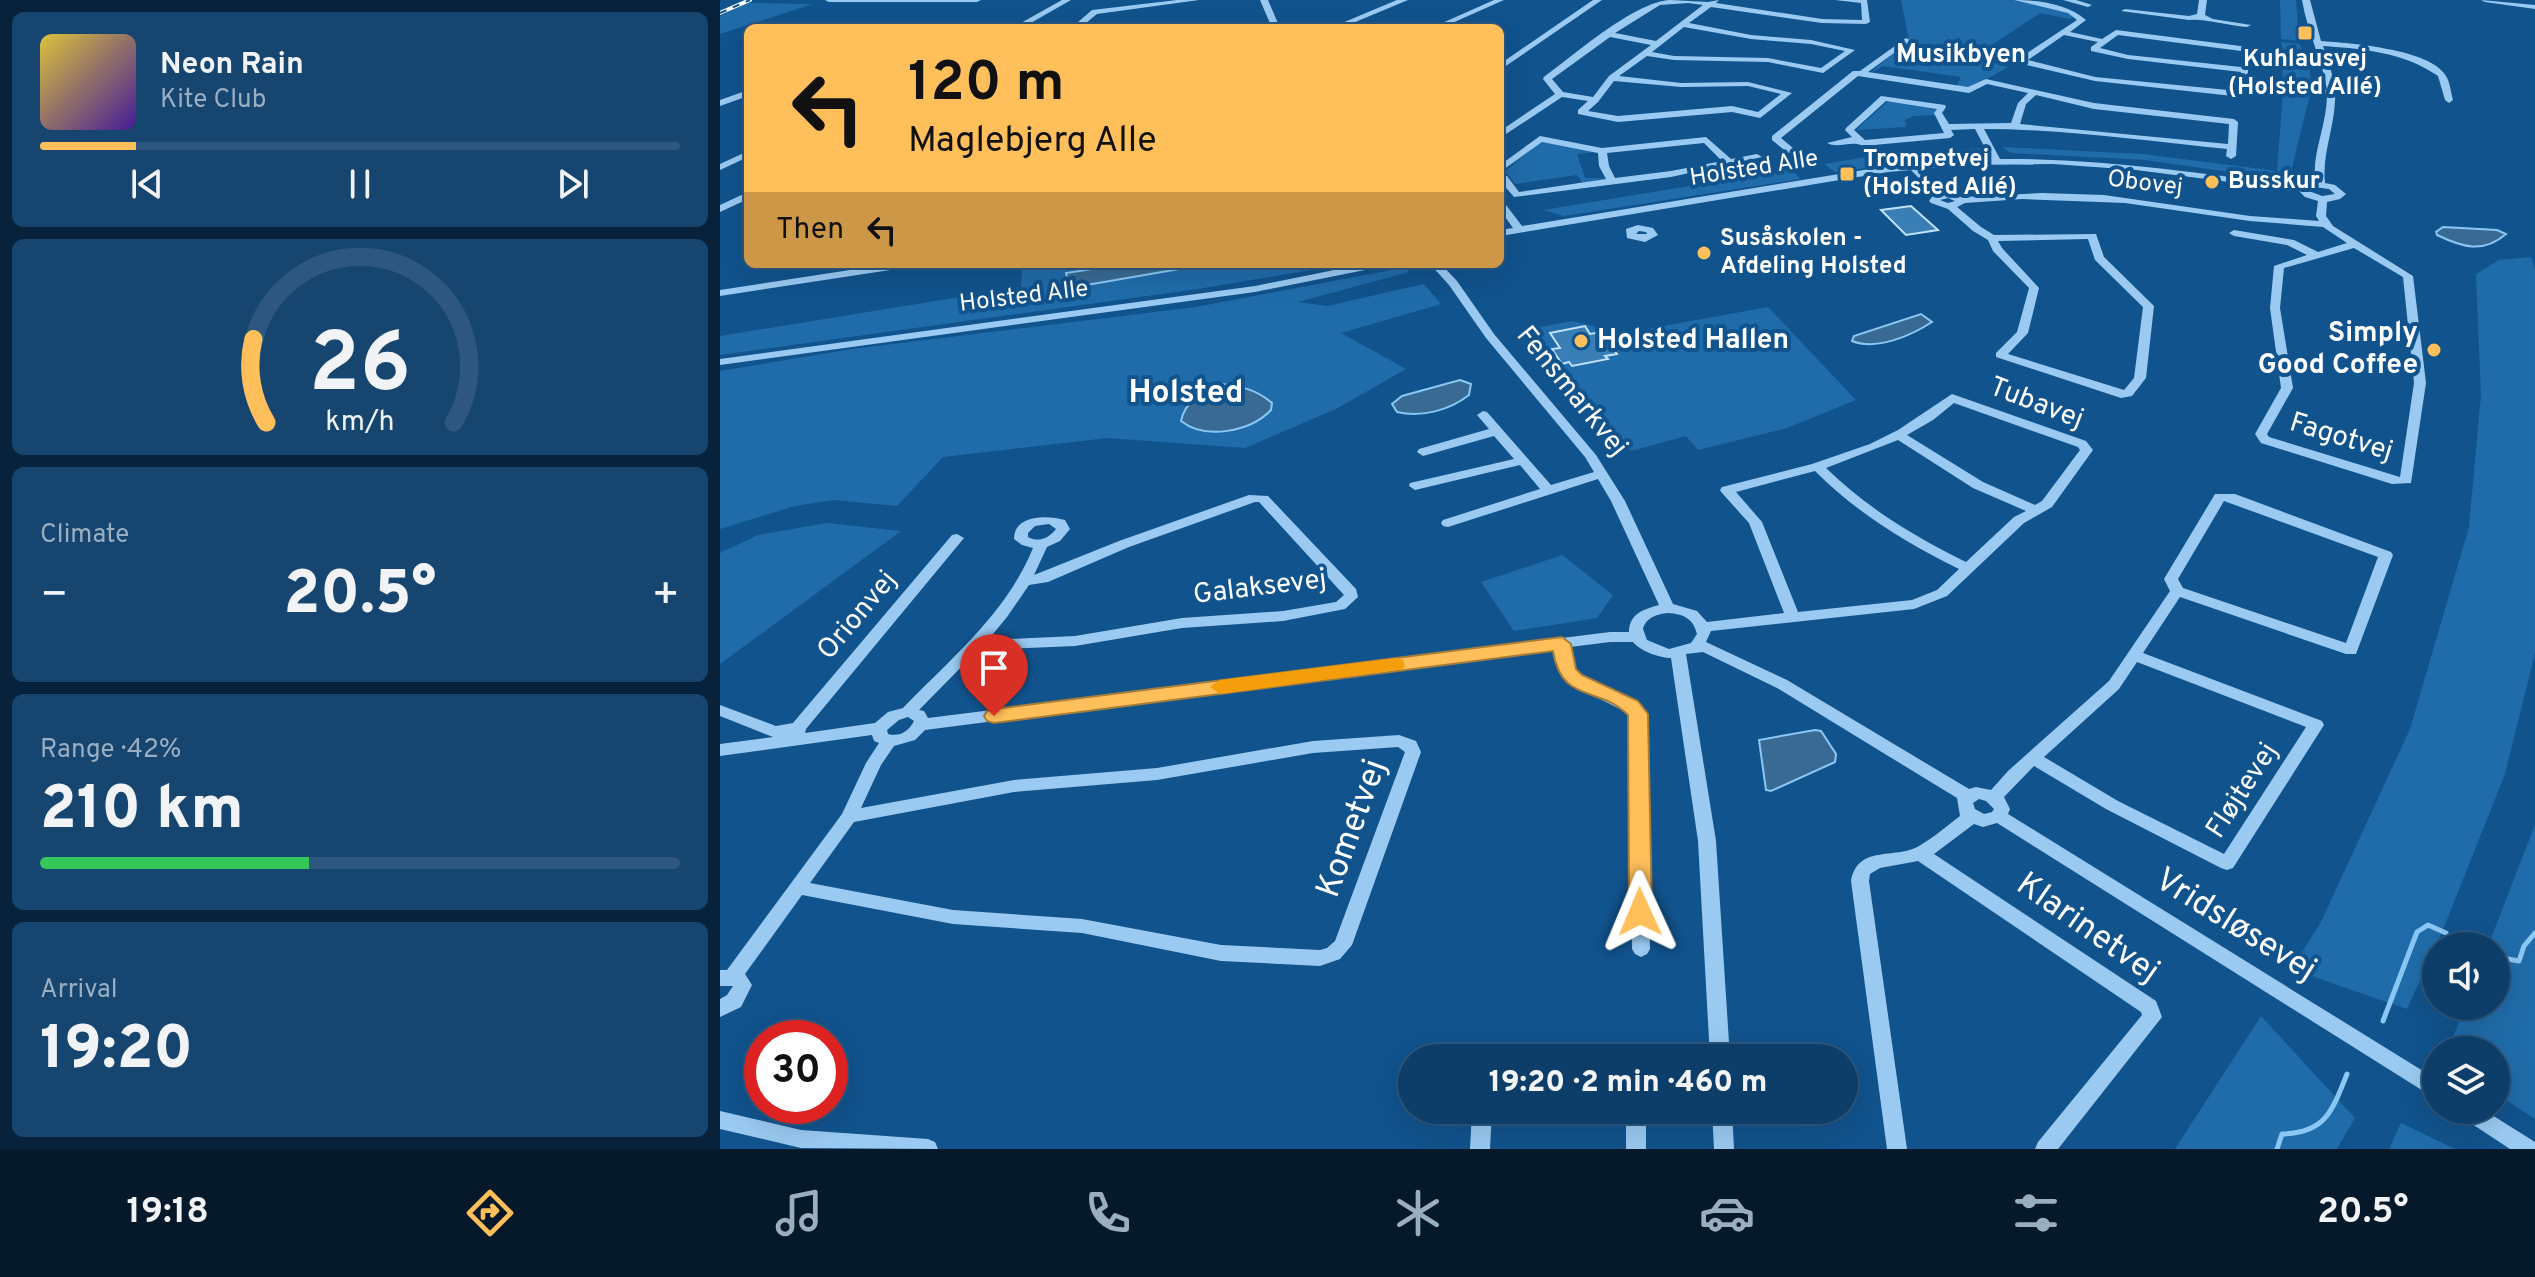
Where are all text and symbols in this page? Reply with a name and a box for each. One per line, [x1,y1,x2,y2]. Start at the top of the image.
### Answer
marker: Kuhlausvej (Holsted Allé) [2296,24,2314,42]
district label: Musikbyen [1896,39,2026,72]
place label: Kuhlausvej (Holsted Allé) [2228,45,2382,103]
text: Neon Rain [160,47,304,84]
text: 120 m [908,50,1065,120]
icon: left [776,56,880,160]
text: Kite Club [160,84,266,117]
text: Maglebjerg Alle [908,119,1157,165]
street label: Holsted Alle [1688,144,1820,194]
place label: Trompetvej (Holsted Allé) [1863,145,2017,203]
icon: previous [125,162,169,206]
icon: pause [338,162,382,206]
icon: next [551,162,595,206]
street label: Obovej [2106,164,2184,204]
marker: Trompetvej (Holsted Allé) [1838,165,1856,183]
place label: Busskur [2228,167,2320,197]
marker: Busskur [2203,173,2221,191]
icon: left [860,208,904,252]
text: Then [776,212,844,249]
place label: Susåskolen - Afdeling Holsted [1720,224,1907,282]
marker: Susåskolen - Afdeling Holsted [1695,244,1713,262]
street label: Holsted Alle [958,274,1090,320]
text: 26 [309,316,411,421]
place label: Simply Good Coffee [2258,316,2418,384]
street label: Fensmarkvej [1507,319,1635,465]
place label: Holsted Hallen [1597,323,1789,359]
marker: Holsted Hallen [1572,332,1590,350]
marker: Simply Good Coffee [2425,341,2443,359]
street label: Tubavej [1984,370,2088,438]
district label: Holsted [1128,374,1244,414]
text: km/h [325,405,395,441]
street label: Fagotvej [2285,405,2397,471]
text: Climate [40,519,129,552]
text: 20.5° [284,559,436,635]
street label: Galaksevej [1191,562,1329,614]
street label: Orionvej [810,564,906,668]
text: − [40,569,68,625]
text: + [652,569,680,625]
pin [960,634,1028,716]
icon: arrive [972,646,1016,690]
text: Range · 42% [40,734,181,767]
street label: Fløjtevej [2199,736,2287,846]
street label: Kometvej [1308,754,1398,904]
text: 210 km [40,774,244,850]
street label: Vridsløsevej [2146,859,2324,993]
street label: Klarinetvej [2007,864,2167,994]
position arrow [1598,870,1682,954]
map controls [2422,932,2510,1124]
button: sound [2422,932,2510,1020]
text: Arrival [40,974,118,1007]
text: 19:20 [40,1014,193,1090]
speed limit sign: 30 [744,1020,848,1124]
button: layers [2422,1036,2510,1124]
text: 19:20 · 2 min · 460 m [1489,1065,1767,1102]
icon: directions [462,1185,518,1241]
icon: music [771,1185,827,1241]
icon: phone [1080,1185,1136,1241]
icon: climate [1390,1185,1446,1241]
icon: car [1699,1185,1755,1241]
icon: filters [2008,1185,2064,1241]
text: 19:18 [127,1190,209,1236]
text: 20.5° [2317,1190,2408,1236]

